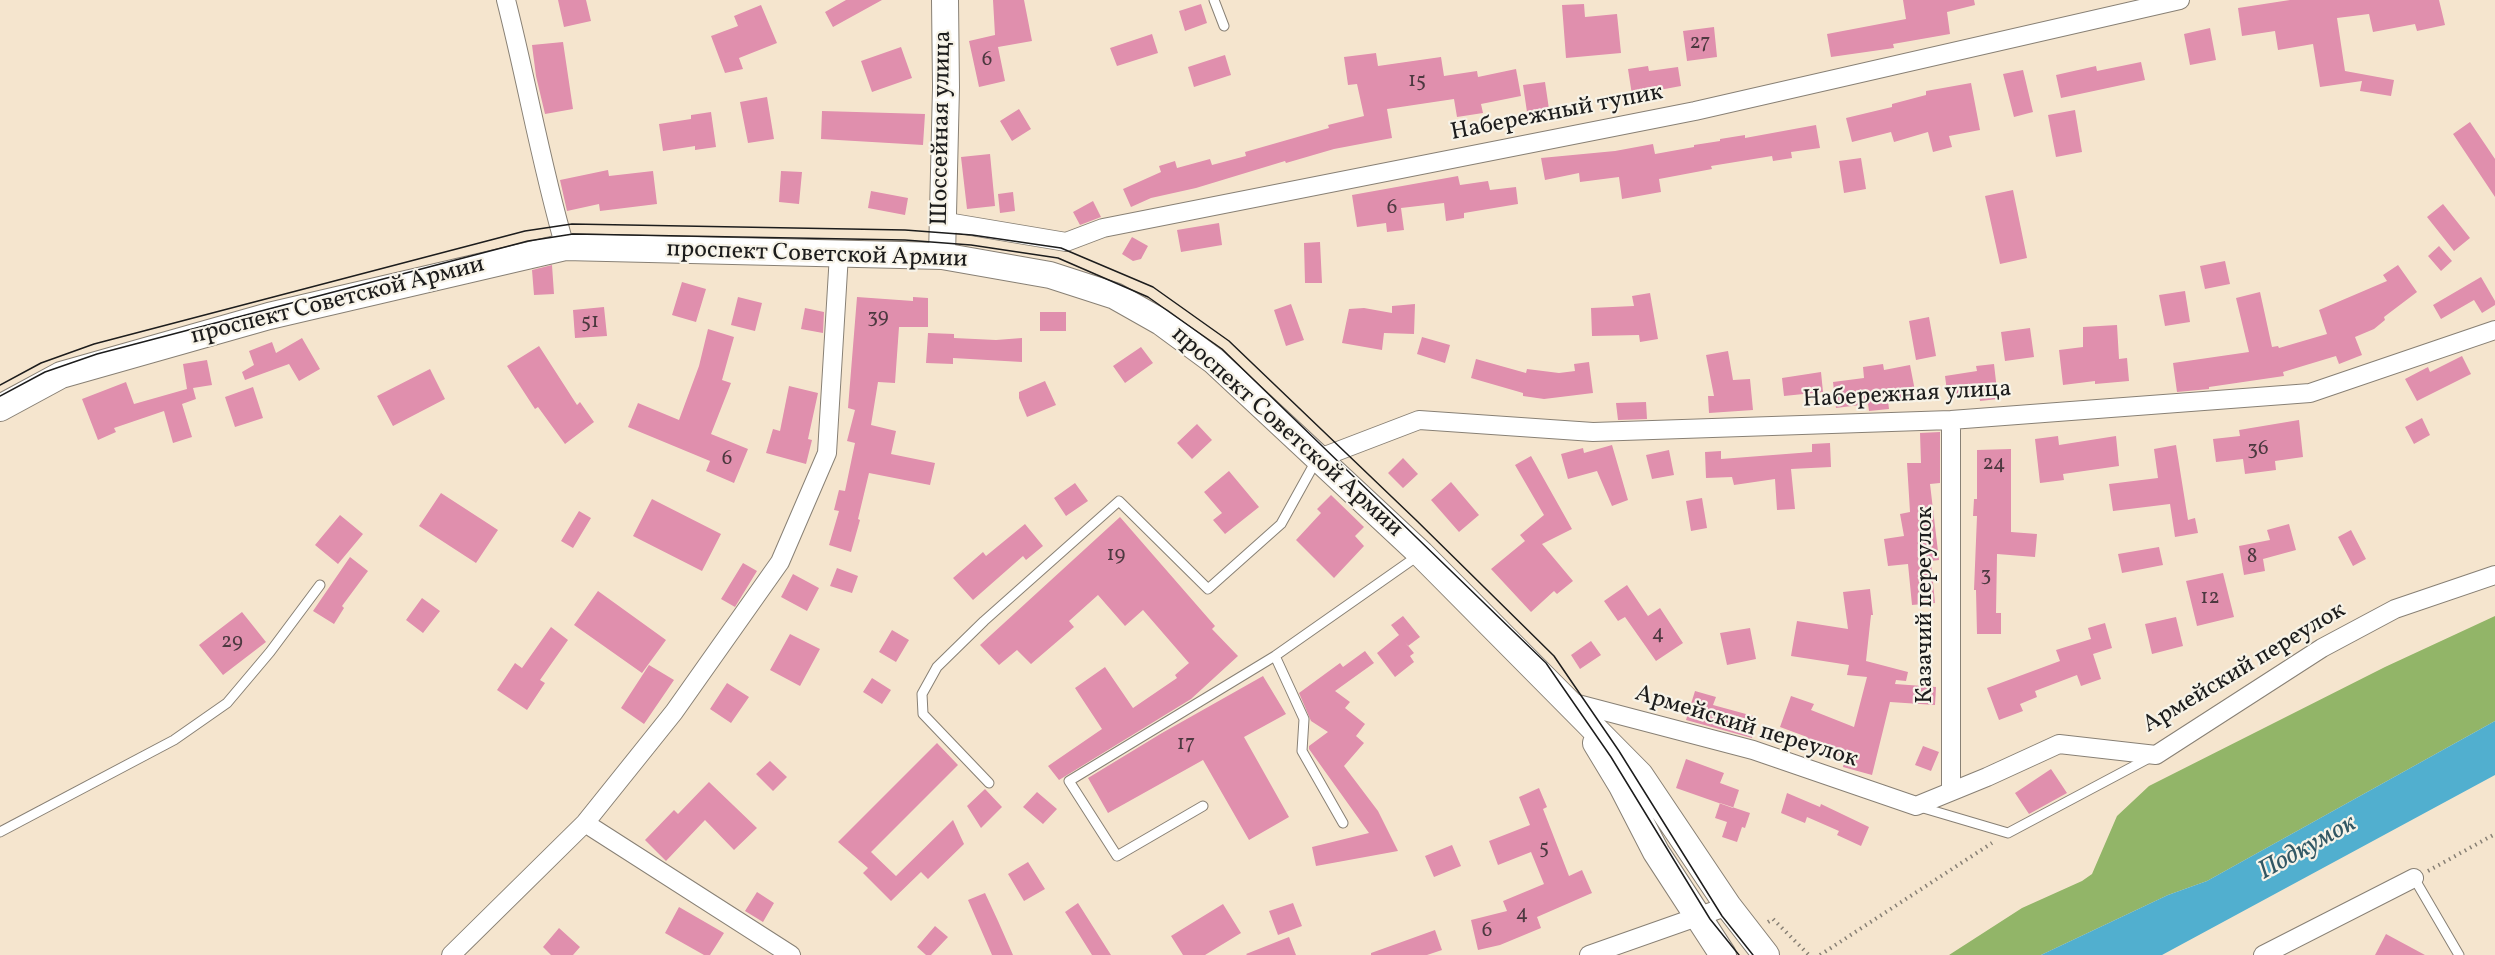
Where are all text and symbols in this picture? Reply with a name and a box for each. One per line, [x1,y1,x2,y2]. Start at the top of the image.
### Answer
street label: Шоссейная улица [927,30,959,226]
house number: 27 [1690,31,1710,57]
house number: 6 [982,48,992,74]
house number: 15 [1408,69,1426,95]
street label: Набережный тупик [1448,79,1666,149]
house number: 6 [1387,196,1397,222]
street label: проспект Советской Армии [666,236,968,276]
street label: проспект Советской Армии [188,252,488,352]
house number: 39 [867,305,889,331]
house number: 51 [581,310,599,336]
street label: проспект Советской Армии [1164,321,1408,545]
street label: Набережная улица [1802,376,2012,416]
house number: 36 [2247,437,2269,463]
house number: 6 [722,447,732,473]
house number: 24 [1982,452,2006,478]
street label: Казачий переулок [1913,506,1941,704]
house number: 19 [1106,543,1126,569]
house number: 8 [2247,545,2257,571]
house number: 3 [1981,563,1991,589]
house number: 12 [2200,586,2220,612]
street label: Армейский переулок [2138,597,2352,741]
house number: 4 [1652,622,1664,648]
house number: 29 [221,630,243,656]
street label: Армейский переулок [1631,680,1861,776]
house number: 17 [1177,732,1195,758]
water label: Подкумок [2254,810,2362,888]
house number: 5 [1539,836,1549,862]
house number: 4 [1516,902,1528,928]
house number: 6 [1482,919,1492,945]

